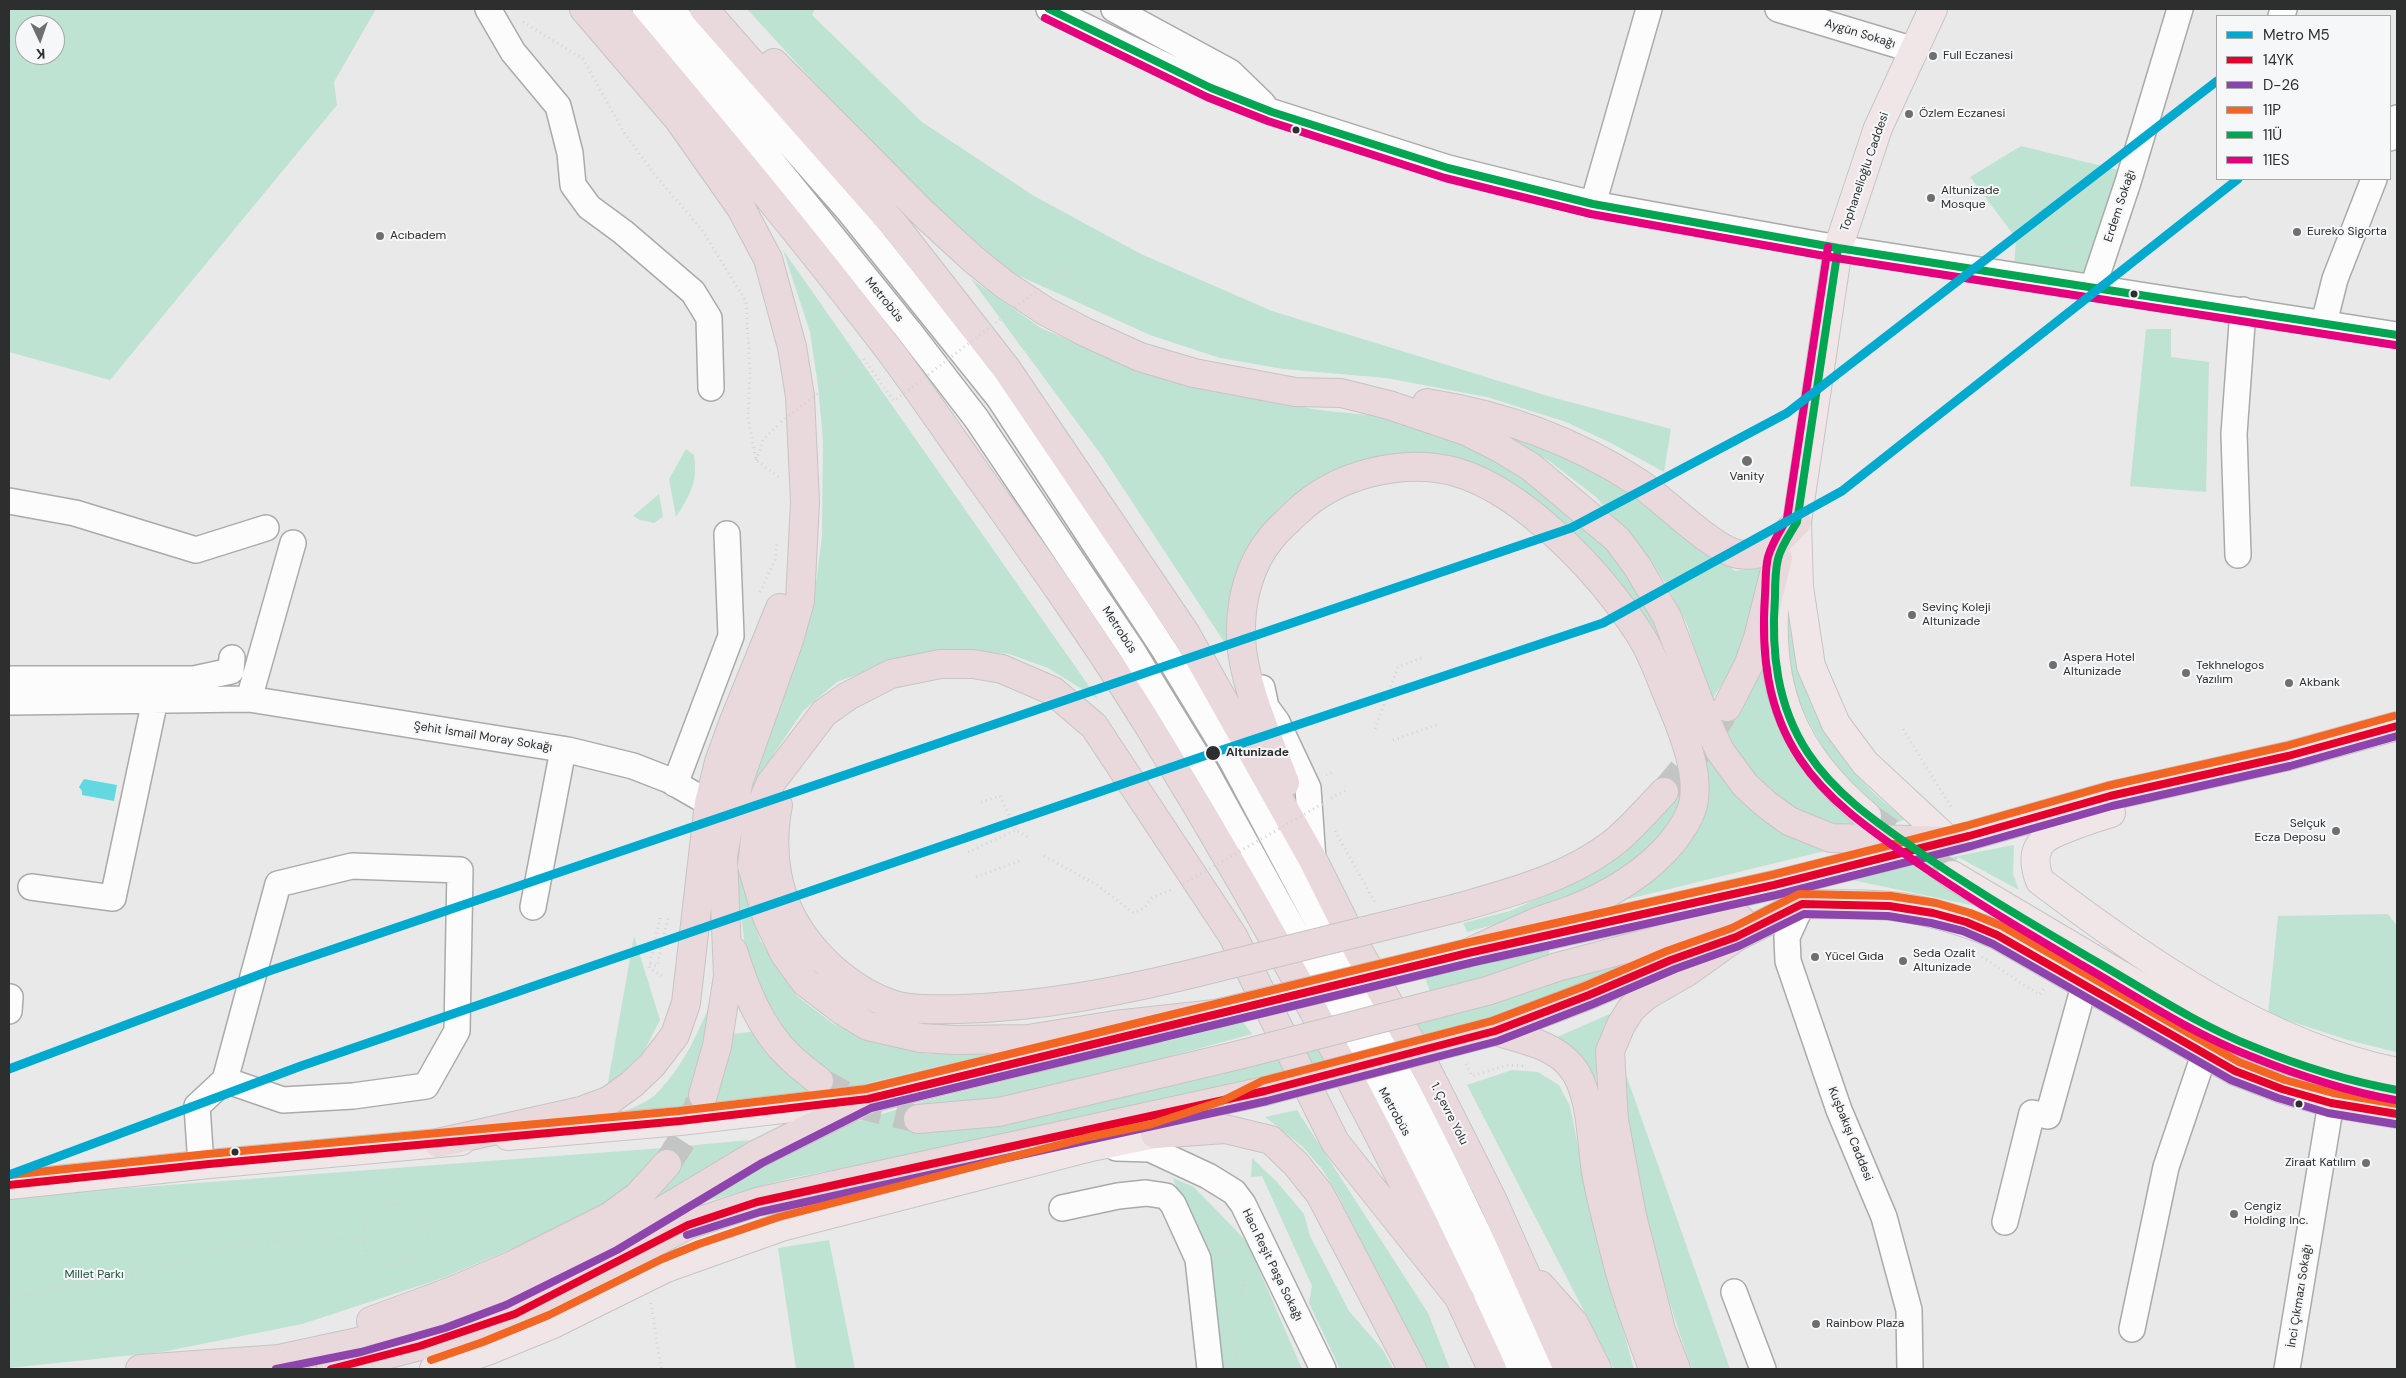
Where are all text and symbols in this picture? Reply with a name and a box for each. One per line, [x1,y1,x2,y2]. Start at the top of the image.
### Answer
north arrow [15,15,65,65]
legend [2216,15,2391,180]
street label: Aygün Sokağı [1823,16,1897,52]
text: Metro M5 [2263,25,2330,45]
text: K [36,45,46,63]
place label: Full Eczanesi [1943,49,2013,63]
marker: Full Eczanesi [1927,50,1939,62]
text: 14YK [2263,50,2294,70]
text: D-26 [2263,75,2300,95]
text: 11P [2263,100,2281,120]
place label: Özlem Eczanesi [1919,107,2005,121]
marker: Özlem Eczanesi [1903,108,1915,120]
street label: Tophanelioğlu Caddesi [1838,110,1892,234]
unlabelled marker [1291,125,1301,135]
text: 11Ü [2263,125,2282,145]
text: 11ES [2263,150,2290,170]
street label: Erdem Sokağı [2102,168,2138,244]
place label: Altunizade Mosque [1941,184,1999,212]
marker: Altunizade Mosque [1925,192,1937,204]
place label: Eureko Sigorta [2307,225,2387,239]
marker: Eureko Sigorta [2291,226,2303,238]
place label: Acıbadem [390,229,446,243]
marker: Acıbadem [374,230,386,242]
street label: Metrobüs [862,275,906,325]
unlabelled marker [2129,289,2139,299]
marker: Vanity [1740,454,1754,468]
place label: Vanity [1729,470,1765,484]
place label: Sevinç Koleji Altunizade [1922,601,1991,629]
street label: Metrobüs [1098,604,1140,656]
marker: Sevinç Koleji Altunizade [1906,609,1918,621]
place label: Aspera Hotel Altunizade [2063,651,2135,679]
marker: Aspera Hotel Altunizade [2047,659,2059,671]
place label: Tekhnelogos Yazılım [2196,659,2264,687]
marker: Tekhnelogos Yazılım [2180,667,2192,679]
place label: Akbank [2299,676,2340,690]
marker: Akbank [2283,677,2295,689]
street label: Şehit İsmail Moray Sokağı [413,719,553,755]
marker: Altunizade [1204,744,1222,762]
place label: Altunizade [1226,746,1289,760]
place label: Selçuk Ecza Deposu [2255,817,2326,845]
marker: Selçuk Ecza Deposu [2330,825,2342,837]
place label: Seda Ozalit Altunizade [1913,947,1976,975]
place label: Yücel Gıda [1825,950,1884,964]
marker: Yücel Gıda [1809,951,1821,963]
marker: Seda Ozalit Altunizade [1897,955,1909,967]
street label: 1. Çevre Yolu [1427,1081,1471,1147]
street label: Metrobüs [1375,1085,1413,1139]
street label: Kuşbakışı Caddesi [1825,1085,1875,1183]
unlabelled marker [2294,1099,2304,1109]
unlabelled marker [230,1147,240,1157]
place label: Ziraat Katılım [2285,1156,2356,1170]
marker: Ziraat Katılım [2360,1157,2372,1169]
place label: Cengiz Holding Inc. [2244,1200,2308,1228]
street label: Hacı Reşit Paşa Sokağı [1239,1207,1305,1323]
marker: Cengiz Holding Inc. [2228,1208,2240,1220]
street label: İnci Çıkmazı Sokağı [2285,1243,2315,1349]
park label: Millet Parkı [64,1268,124,1282]
place label: Rainbow Plaza [1826,1317,1904,1331]
marker: Rainbow Plaza [1810,1318,1822,1330]

